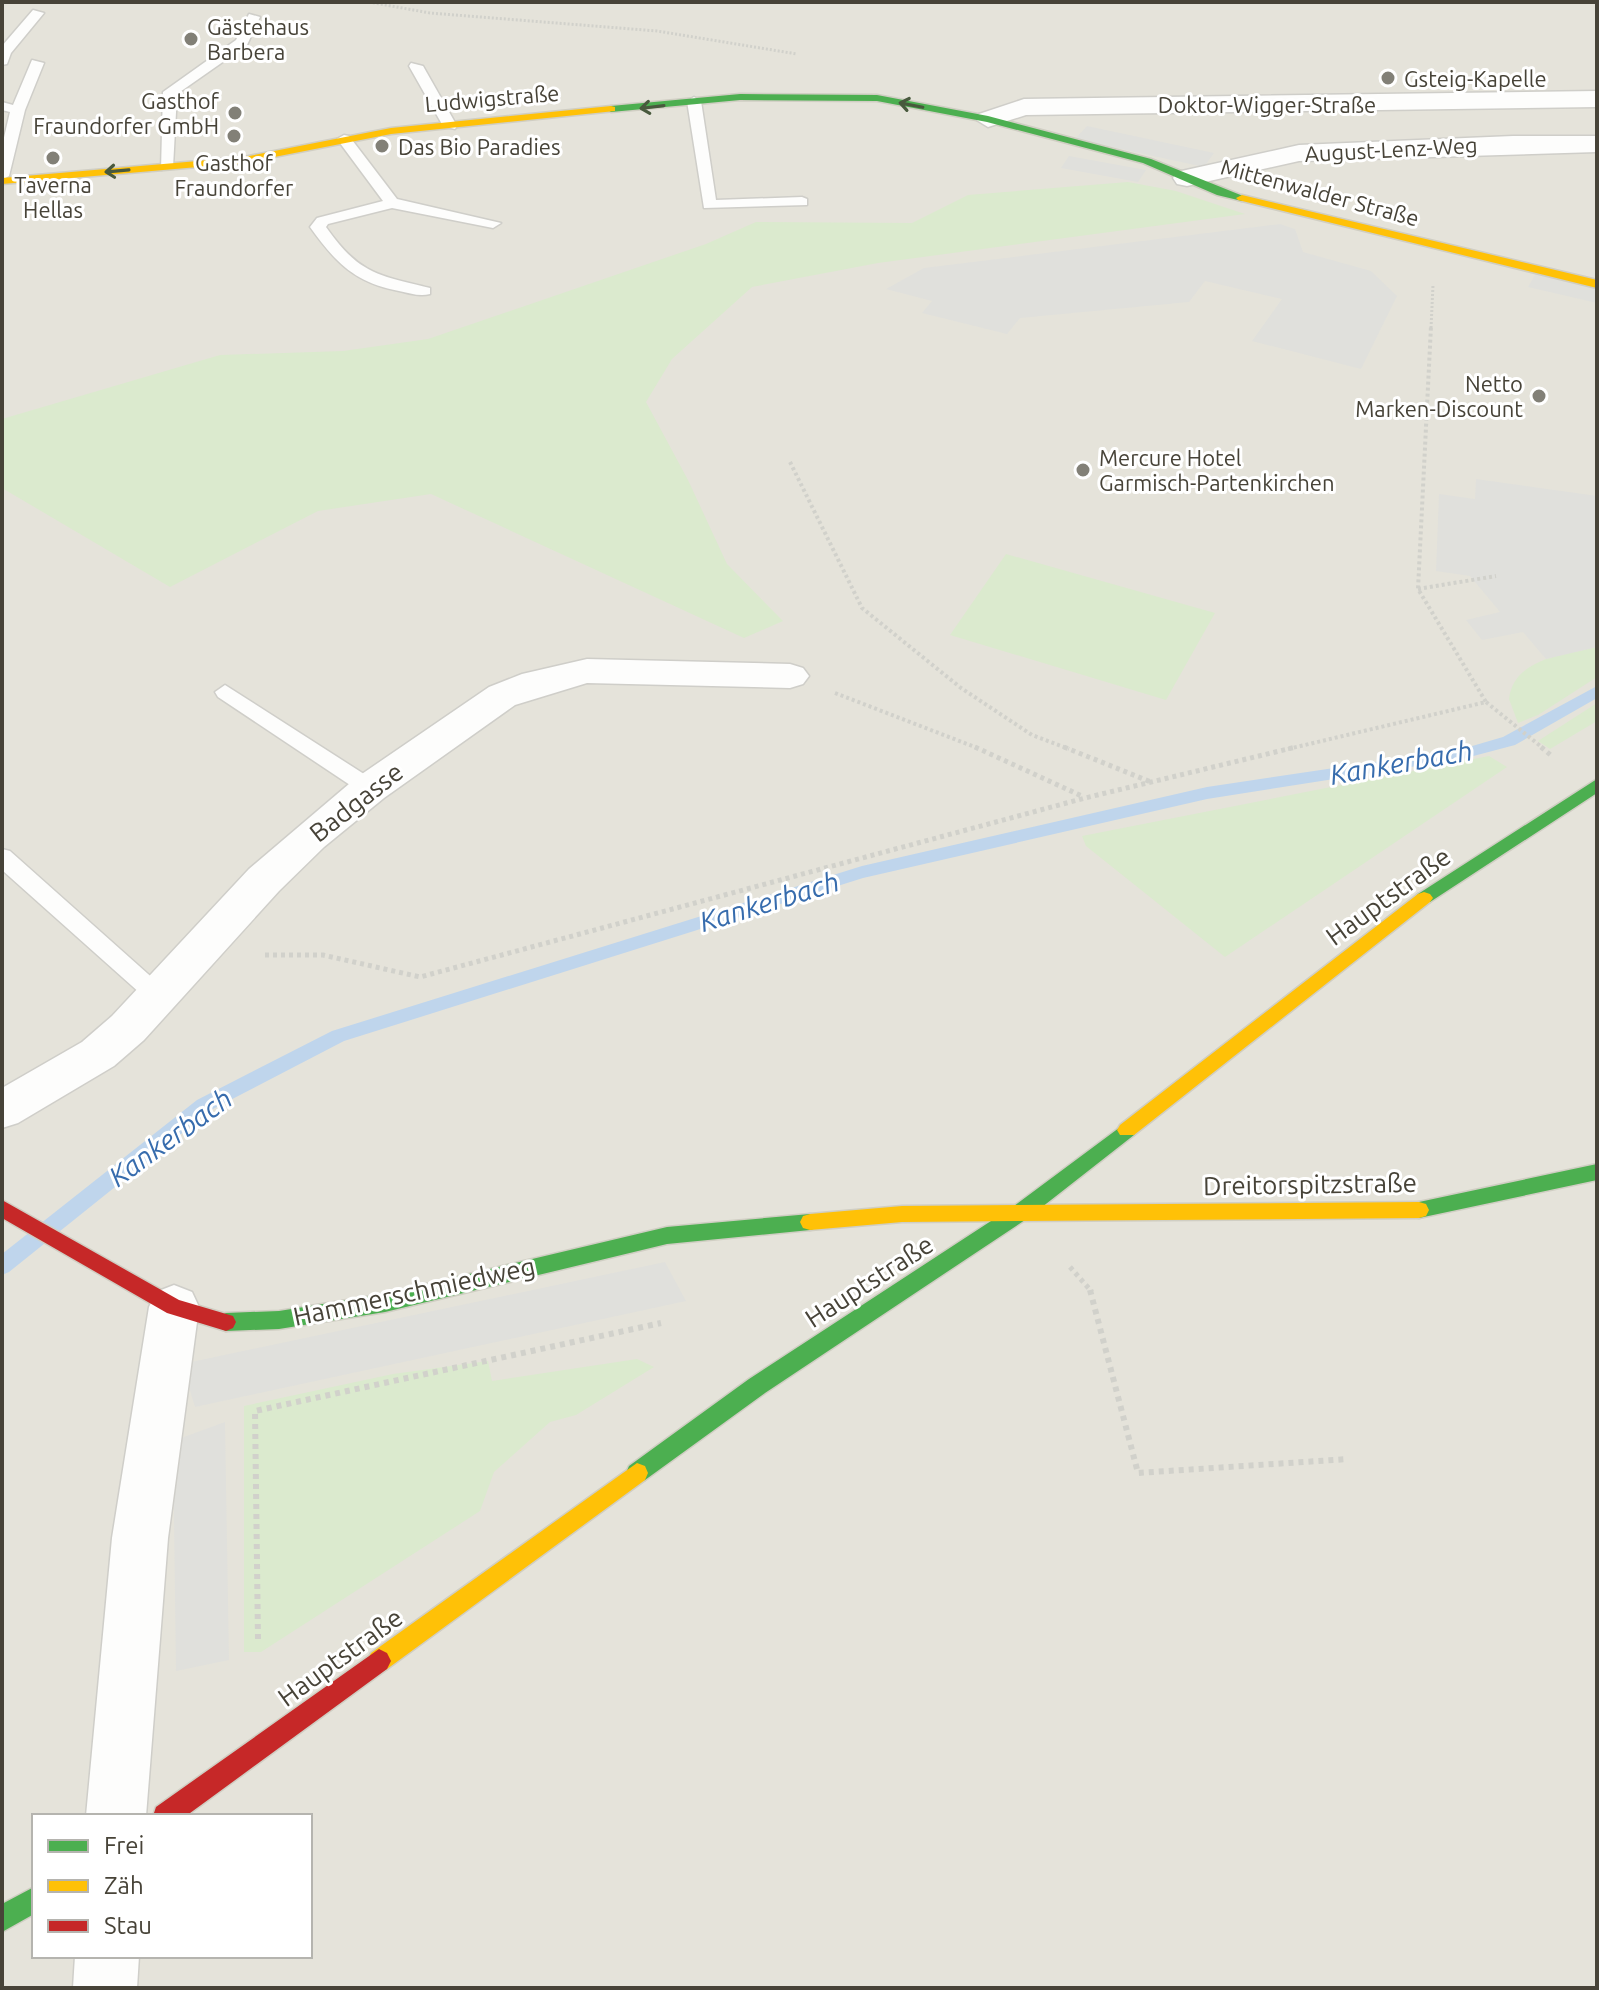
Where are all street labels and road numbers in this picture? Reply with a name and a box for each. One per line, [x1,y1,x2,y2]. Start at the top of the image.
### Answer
street label: Ludwigstraße [424,80,560,116]
street label: Doktor-Wigger-Straße [1158,92,1376,117]
street label: August-Lenz-Weg [1304,132,1478,166]
street label: Mittenwalder Straße [1218,154,1422,230]
street label: Badgasse [304,757,408,847]
street label: Hauptstraße [1320,841,1456,951]
street label: Dreitorspitzstraße [1203,1168,1417,1200]
street label: Hauptstraße [800,1229,938,1333]
street label: Hammerschmiedweg [290,1251,538,1331]
street label: Hauptstraße [272,1602,408,1712]

